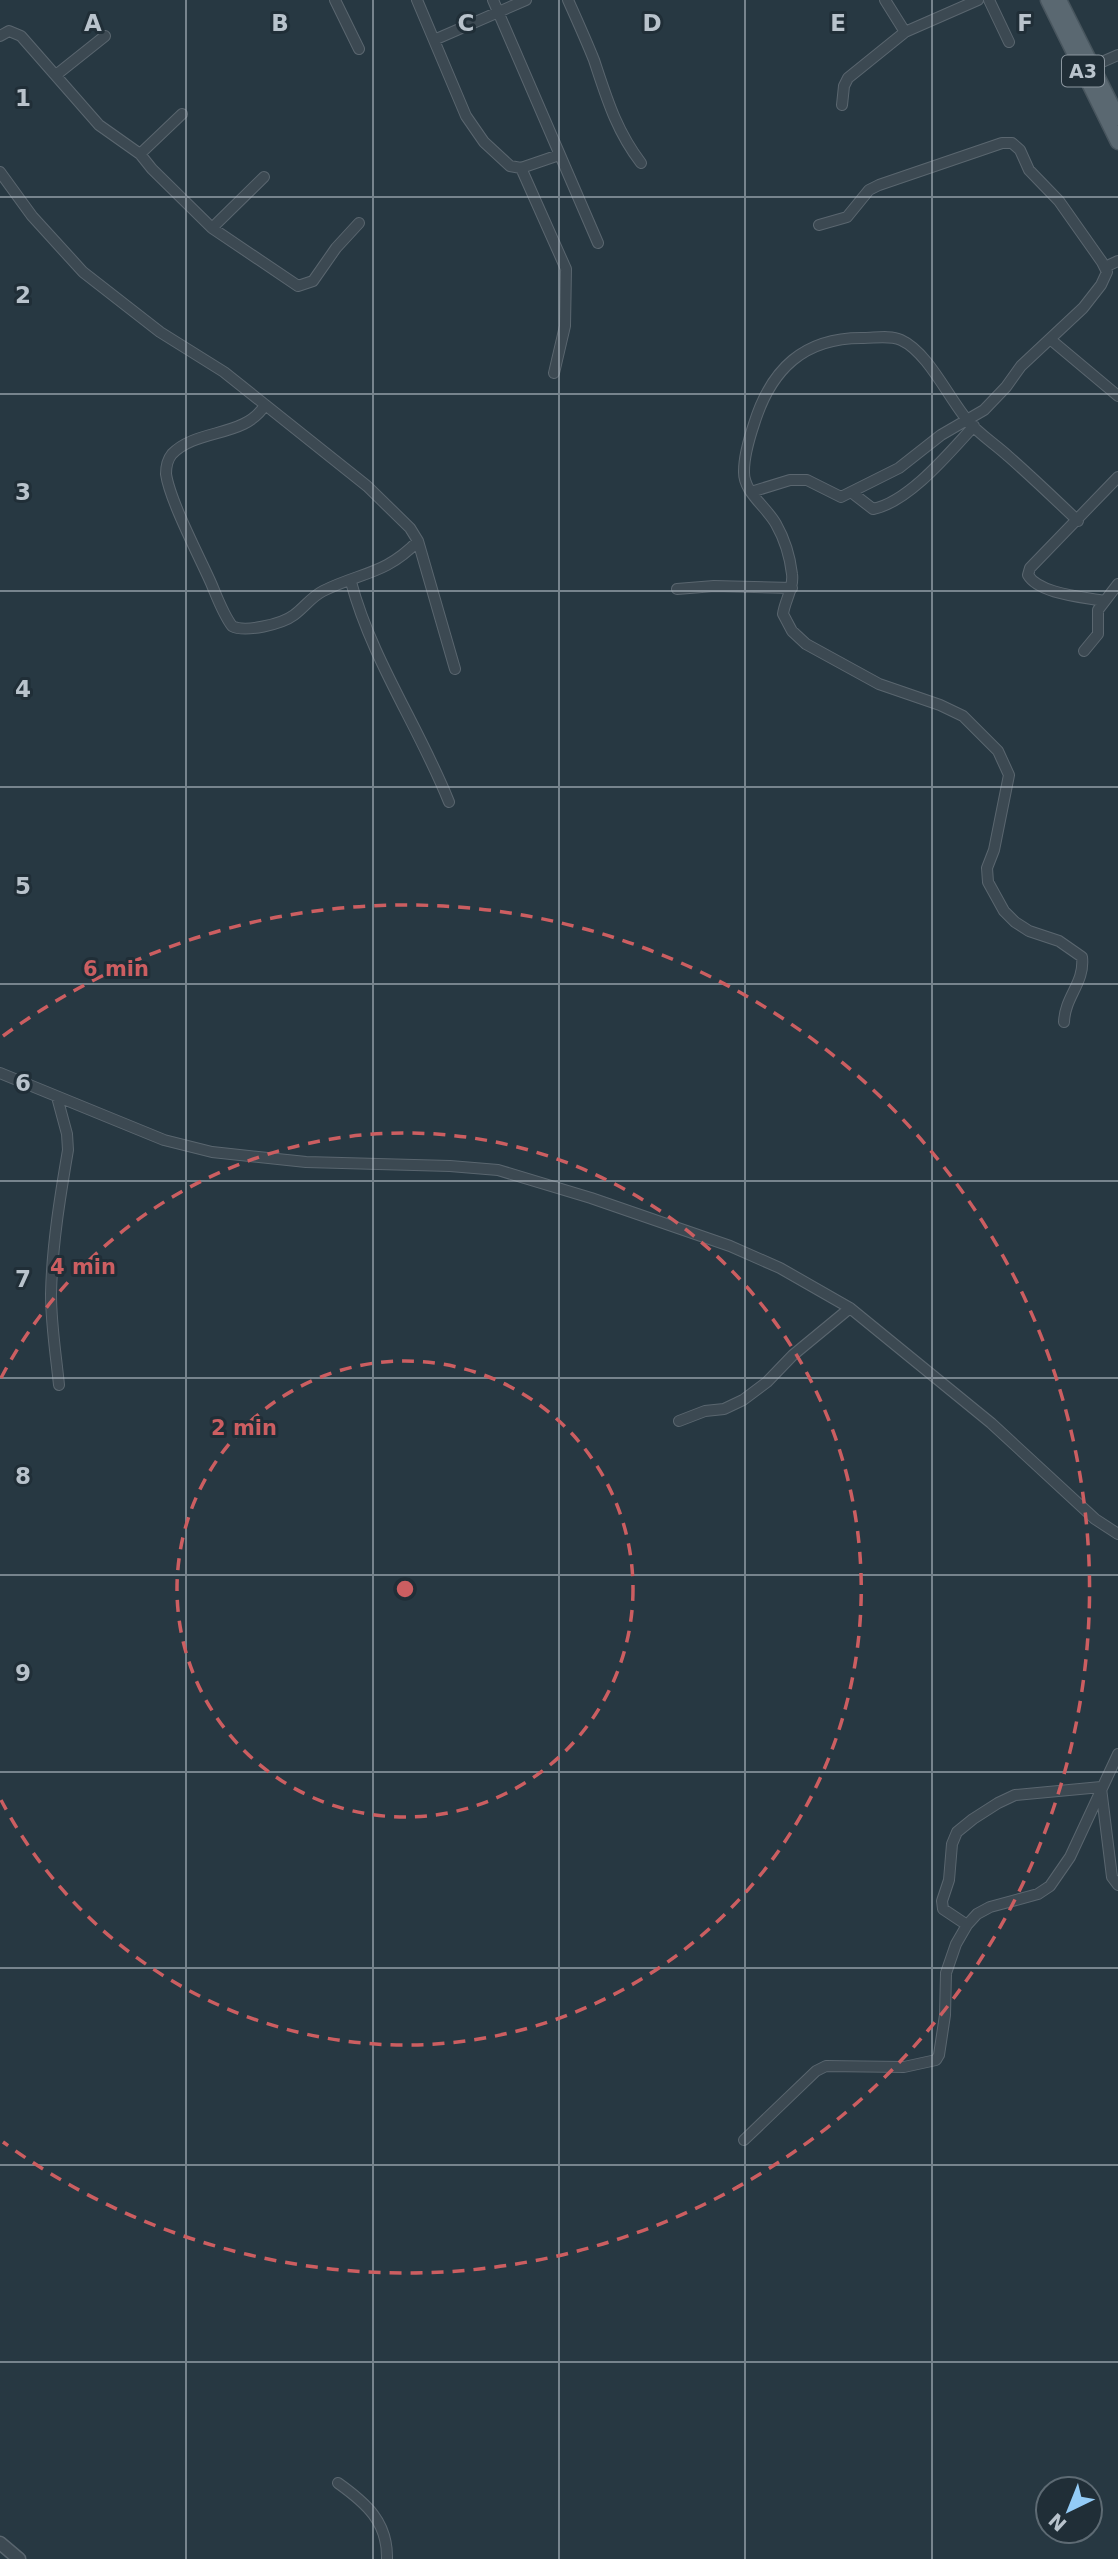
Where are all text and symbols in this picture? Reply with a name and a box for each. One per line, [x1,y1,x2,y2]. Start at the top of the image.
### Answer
text: A [84,10,102,36]
text: B [271,10,289,36]
text: C [458,10,474,36]
text: D [642,10,662,36]
text: E [830,10,846,36]
text: F [1017,10,1033,36]
road number: A3 [1062,55,1104,86]
text: 1 [15,85,31,111]
text: 2 [15,282,31,308]
text: 3 [15,479,31,505]
text: 4 [15,676,31,702]
text: 5 [15,873,31,899]
text: 6 min [83,957,149,981]
text: 6 [15,1070,31,1096]
text: 4 min [50,1255,116,1279]
text: 7 [15,1266,31,1292]
text: 2 min [211,1416,277,1440]
text: 8 [15,1463,31,1489]
centre of rings [393,1577,417,1601]
text: 9 [15,1660,31,1686]
north arrow [1034,2475,1104,2545]
text: N [1044,2509,1071,2536]

